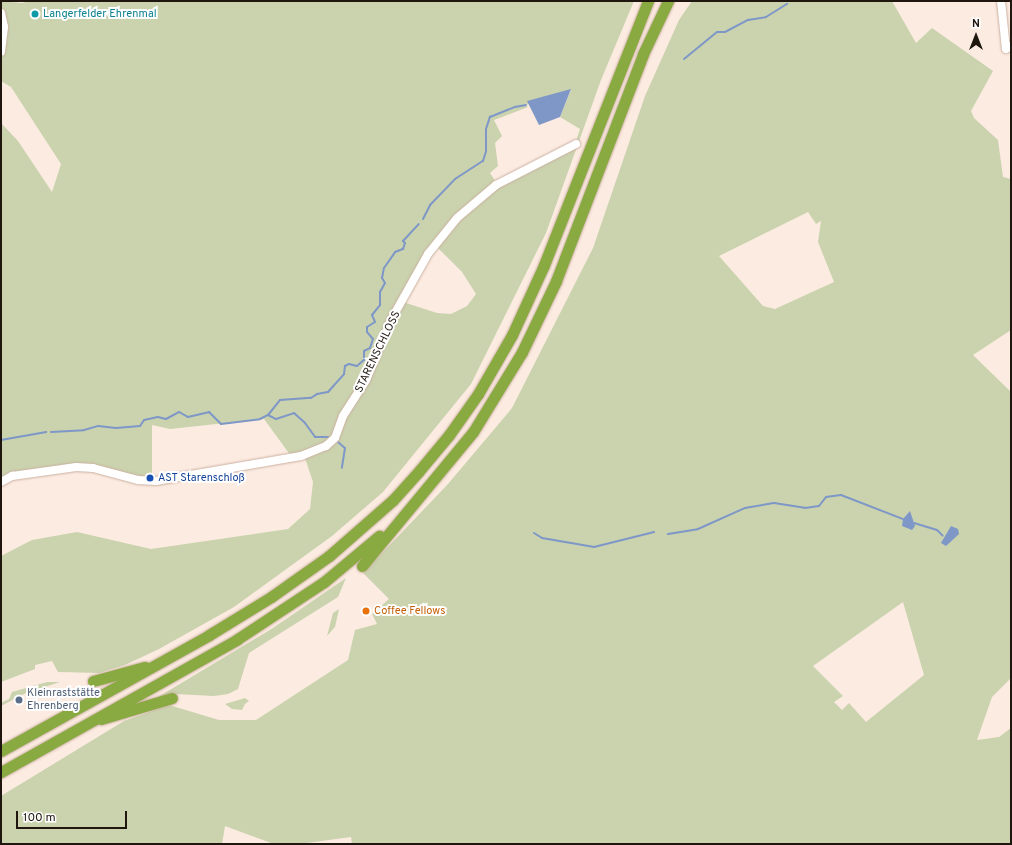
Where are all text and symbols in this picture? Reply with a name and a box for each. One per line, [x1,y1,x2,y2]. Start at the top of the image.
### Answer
place label: Langerfelder Ehrenmal [43,7,157,21]
marker: Langerfelder Ehrenmal [30,9,40,19]
north arrow [956,16,996,56]
text: N [972,17,980,31]
street label: STARENSCHLOSS [353,309,403,395]
place label: AST Starenschloß [158,471,245,485]
marker: AST Starenschloß [145,473,155,483]
place label: Coffee Fellows [374,604,445,618]
marker: Coffee Fellows [361,606,371,616]
place label: Kleinraststätte Ehrenberg [27,687,100,713]
marker: Kleinraststätte Ehrenberg [14,695,24,705]
scale bar [18,803,129,829]
text: 100 m [23,810,56,826]

